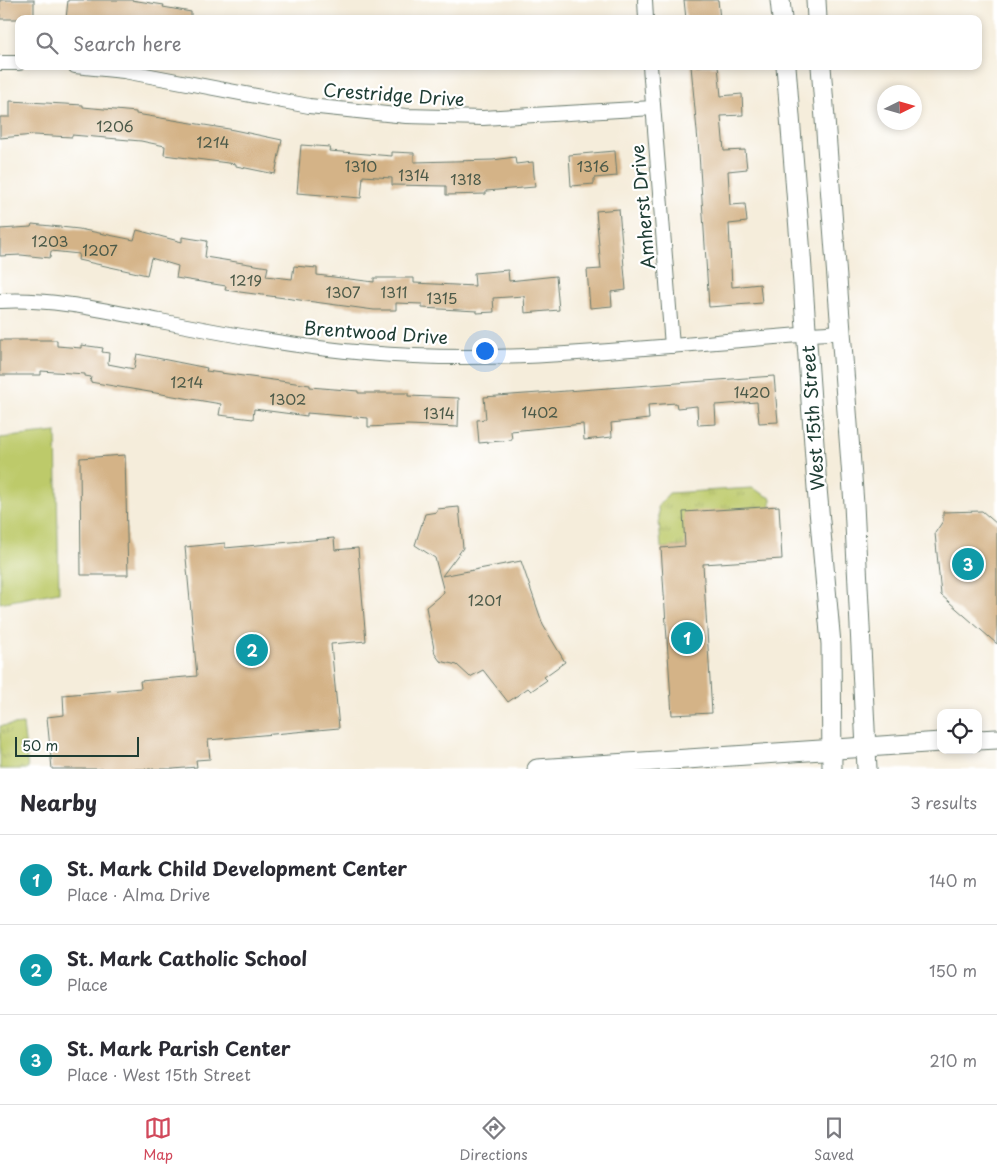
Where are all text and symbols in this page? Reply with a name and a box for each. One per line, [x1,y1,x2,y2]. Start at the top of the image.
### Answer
search box [15,15,982,70]
icon: search [33,29,61,57]
text: Search here [73,29,182,57]
street label: Crestridge Drive [322,76,466,112]
north arrow [877,85,922,130]
house number: 1206 [96,114,134,137]
house number: 1214 [196,130,230,153]
street label: Amherst Drive [623,143,661,271]
house number: 1310 [345,154,377,177]
house number: 1316 [577,154,609,177]
house number: 1314 [398,163,430,186]
house number: 1318 [450,167,482,190]
house number: 1203 [32,229,68,252]
house number: 1207 [82,238,118,261]
house number: 1219 [230,268,262,291]
house number: 1307 [326,280,361,303]
house number: 1311 [380,280,408,303]
house number: 1315 [426,286,458,309]
street label: Brentwood Drive [303,313,449,351]
your location [472,338,498,364]
street label: West 15th Street [793,345,831,491]
house number: 1214 [170,370,204,393]
house number: 1420 [734,380,770,403]
house number: 1302 [270,387,306,410]
house number: 1402 [522,400,558,423]
house number: 1314 [423,401,455,424]
pin: 3 [952,545,984,583]
house number: 1201 [468,588,502,611]
pin: 1 [671,619,703,657]
pin: 2 [236,631,268,669]
map controls [937,709,982,754]
button: locate [937,709,982,754]
scale bar [15,734,139,757]
text: 50 m [22,735,58,756]
text: Nearby [20,786,97,818]
text: 3 results [910,790,977,814]
text: St. Mark Child Development Center [67,854,407,882]
text: 1 [32,868,40,892]
text: 140 m [929,868,977,892]
text: Place · Alma Drive [67,882,210,906]
text: St. Mark Catholic School [67,944,307,972]
text: 2 [30,958,42,982]
text: 150 m [929,958,977,982]
text: Place [67,972,108,996]
text: St. Mark Parish Center [67,1034,291,1062]
text: 3 [31,1048,41,1072]
text: 210 m [929,1048,977,1072]
text: Place · West 15th Street [67,1062,251,1086]
tab: Map [143,1114,173,1165]
tab: Directions [460,1114,528,1165]
tab: Saved [814,1114,854,1165]

